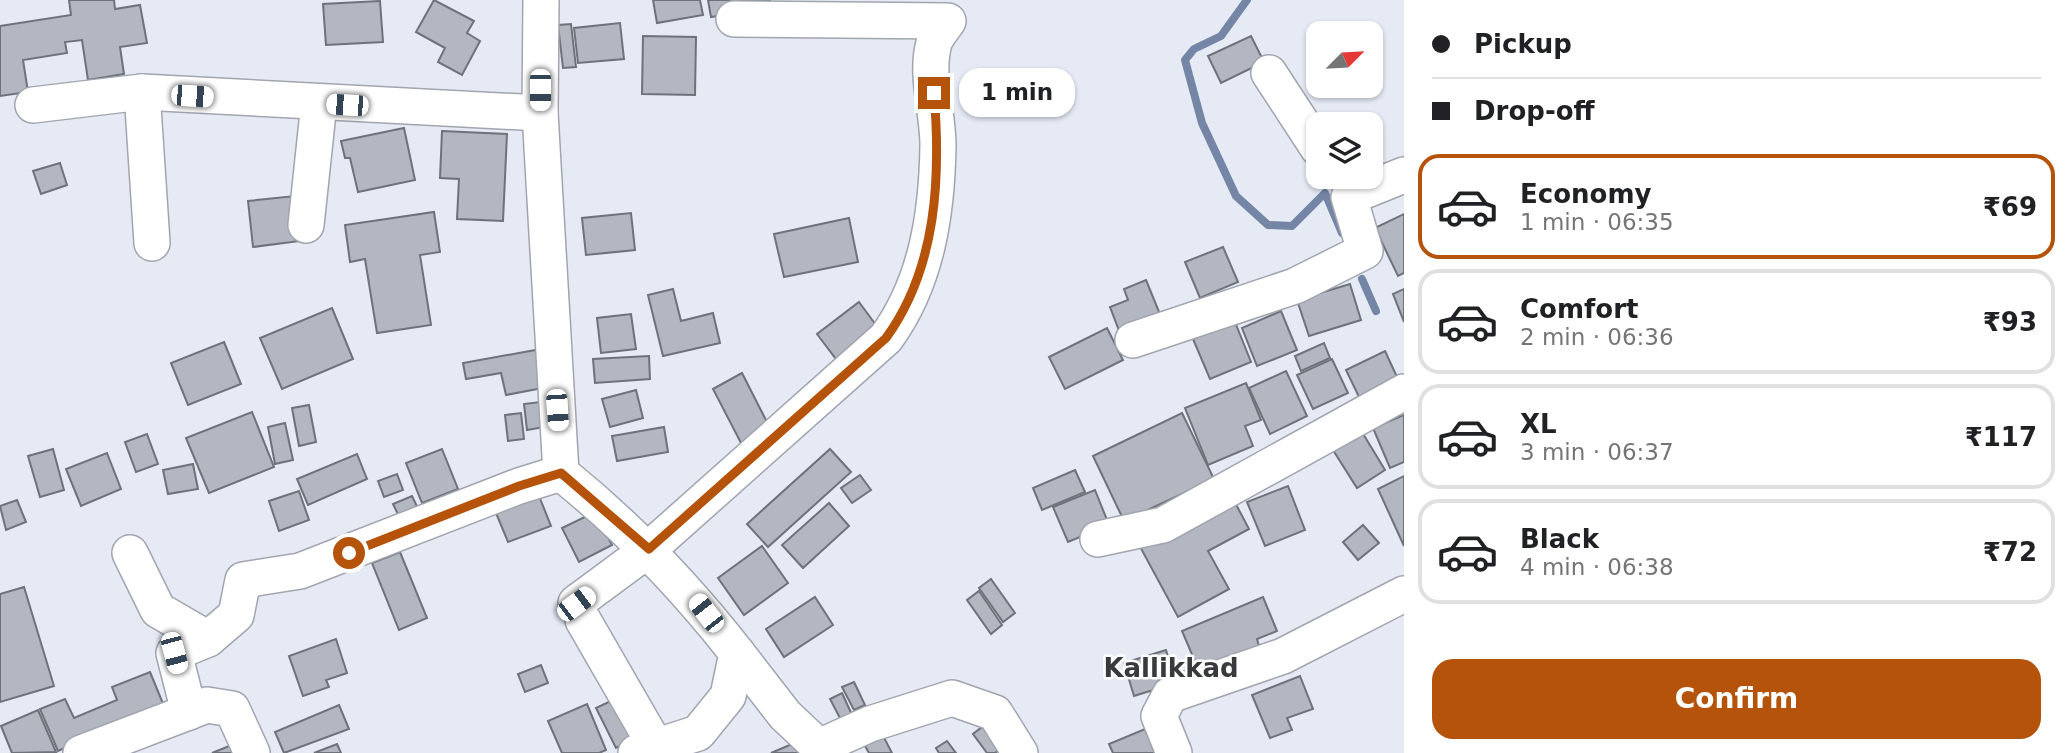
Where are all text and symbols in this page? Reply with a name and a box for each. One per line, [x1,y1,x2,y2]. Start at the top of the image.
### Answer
north arrow [1306,21,1382,98]
map controls [1306,21,1383,189]
text: Pickup [1474,29,1572,59]
callout: 1 min [958,68,1074,118]
car [530,69,551,111]
route end [918,77,950,109]
text: 1 min [981,79,1053,105]
car [171,84,214,108]
car [326,93,369,117]
text: Drop-off [1474,96,1595,126]
button: layers [1306,112,1383,189]
icon: car [1436,175,1499,238]
text: Economy [1520,179,1651,209]
text: ₹69 [1983,192,2037,222]
text: 1 min · 06:35 [1520,209,1674,235]
icon: car [1436,290,1499,353]
text: Comfort [1520,294,1638,324]
text: ₹93 [1983,307,2037,337]
text: 2 min · 06:36 [1520,324,1674,350]
car [546,388,569,432]
icon: car [1436,405,1499,468]
text: XL [1520,409,1557,439]
text: ₹117 [1965,422,2037,452]
text: 3 min · 06:37 [1520,439,1674,465]
icon: car [1436,520,1499,583]
text: Black [1520,524,1599,554]
route start [333,537,365,569]
text: ₹72 [1983,537,2037,567]
text: 4 min · 06:38 [1520,554,1674,580]
car [553,583,600,625]
car [685,590,728,636]
car [159,630,190,676]
district label: Kallikkad [1103,653,1239,683]
button: Confirm [1432,659,2041,739]

